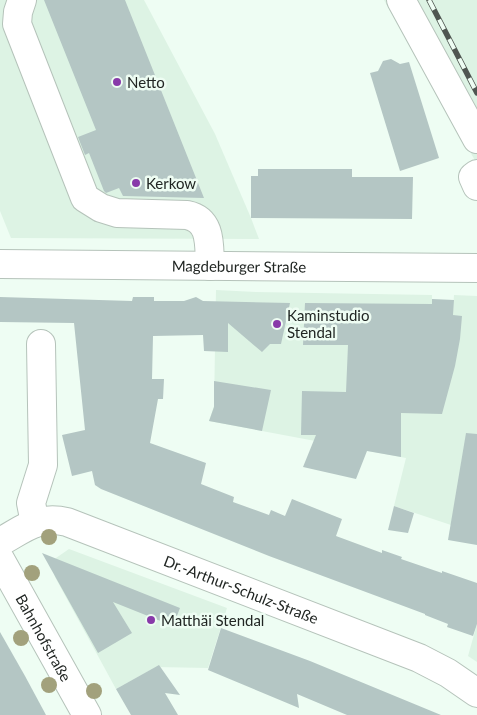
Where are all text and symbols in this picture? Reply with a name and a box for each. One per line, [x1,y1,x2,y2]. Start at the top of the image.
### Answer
place label: Netto [127,73,165,91]
marker: Netto [111,76,123,88]
place label: Kerkow [146,174,196,192]
marker: Kerkow [130,177,142,189]
street label: Magdeburger Straße [172,256,306,276]
place label: Kaminstudio Stendal [287,306,369,341]
marker: Kaminstudio Stendal [271,318,283,330]
street label: Dr.-Arthur-Schulz-Straße [161,551,321,627]
street label: Bahnhofstraße [12,591,75,684]
place label: Matthäi Stendal [161,611,264,629]
marker: Matthäi Stendal [145,614,157,626]

